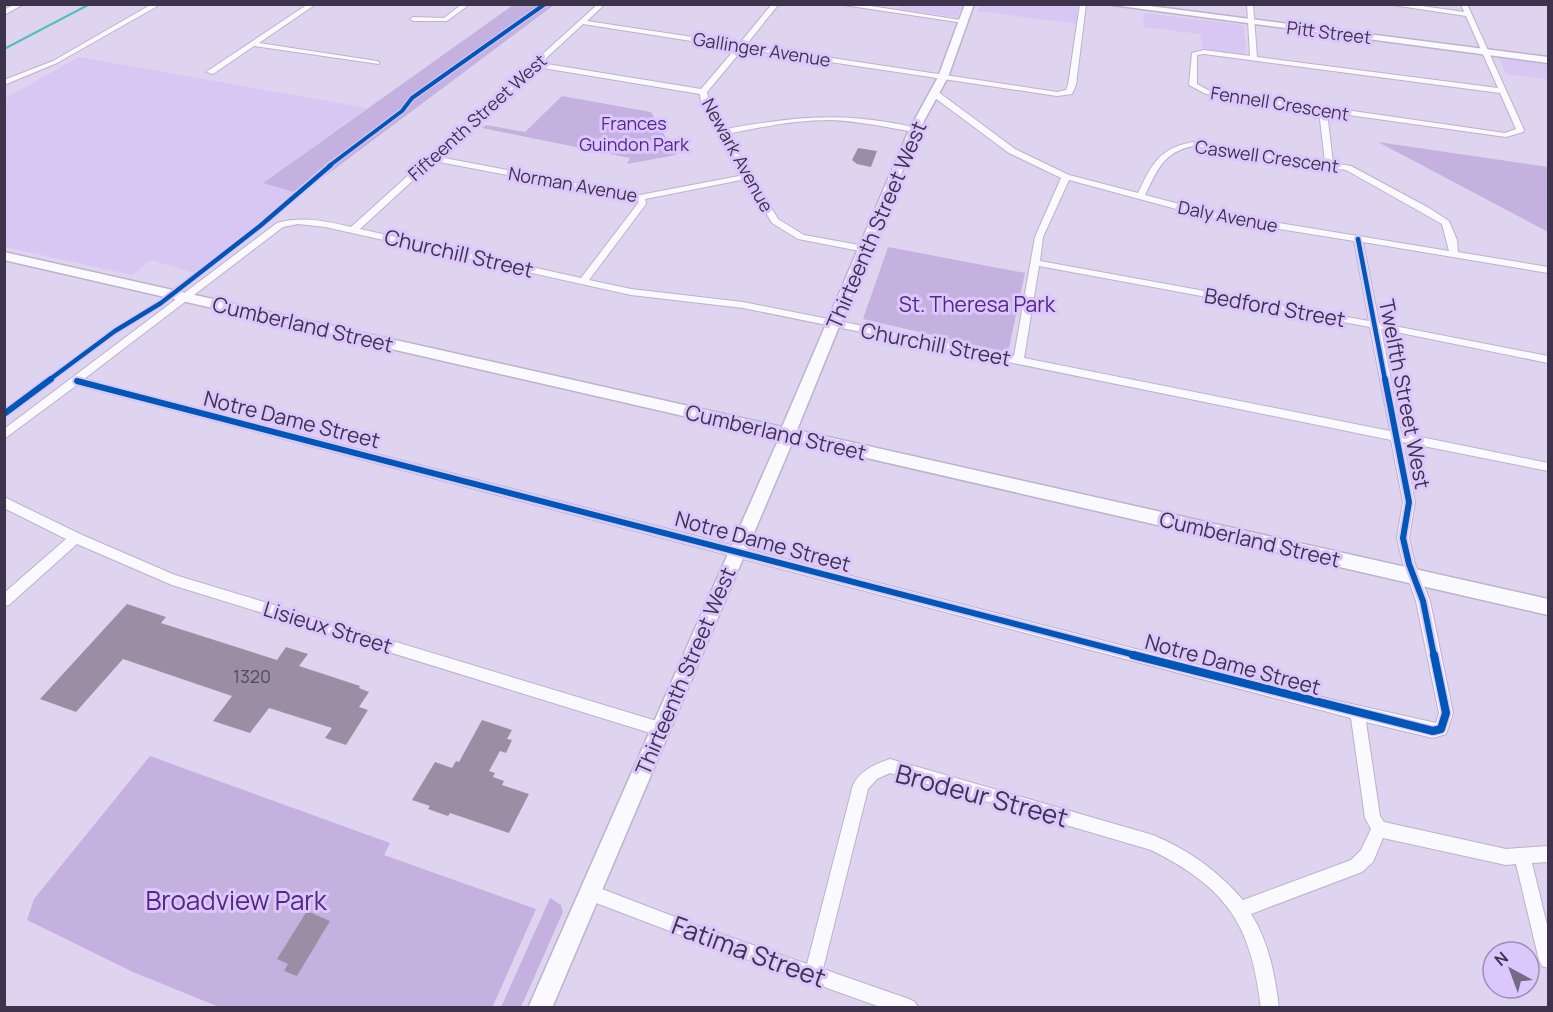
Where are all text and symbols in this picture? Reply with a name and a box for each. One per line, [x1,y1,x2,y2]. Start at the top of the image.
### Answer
street label: Pitt Street [1285,15,1373,49]
street label: Gallinger Avenue [692,26,832,72]
street label: Fifteenth Street West [403,48,551,186]
street label: Fennell Crescent [1209,80,1351,126]
street label: Newark Avenue [697,94,779,216]
park label: Frances Guindon Park [579,111,690,156]
street label: Thirteenth Street West [820,117,932,333]
street label: Caswell Crescent [1194,134,1340,178]
street label: Norman Avenue [507,161,639,207]
street label: Daly Avenue [1176,195,1280,237]
street label: Churchill Street [382,222,536,284]
street label: Bedford Street [1202,281,1348,333]
street label: Cumberland Street [210,290,396,358]
park label: St. Theresa Park [899,290,1056,318]
street label: Twelfth Street West [1373,297,1437,491]
street label: Churchill Street [859,316,1013,372]
street label: Notre Dame Street [201,384,383,454]
street label: Cumberland Street [683,398,869,466]
street label: Notre Dame Street [672,504,854,578]
street label: Cumberland Street [1157,505,1343,573]
street label: Thirteenth Street West [629,563,741,779]
street label: Lisieux Street [260,594,396,660]
street label: Notre Dame Street [1142,627,1324,701]
house number: 1320 [233,664,271,688]
street label: Brodeur Street [892,755,1072,835]
park label: Broadview Park [145,882,328,918]
street label: Fatima Street [667,906,831,996]
north arrow [1481,940,1541,1000]
text: N [1490,947,1513,971]

